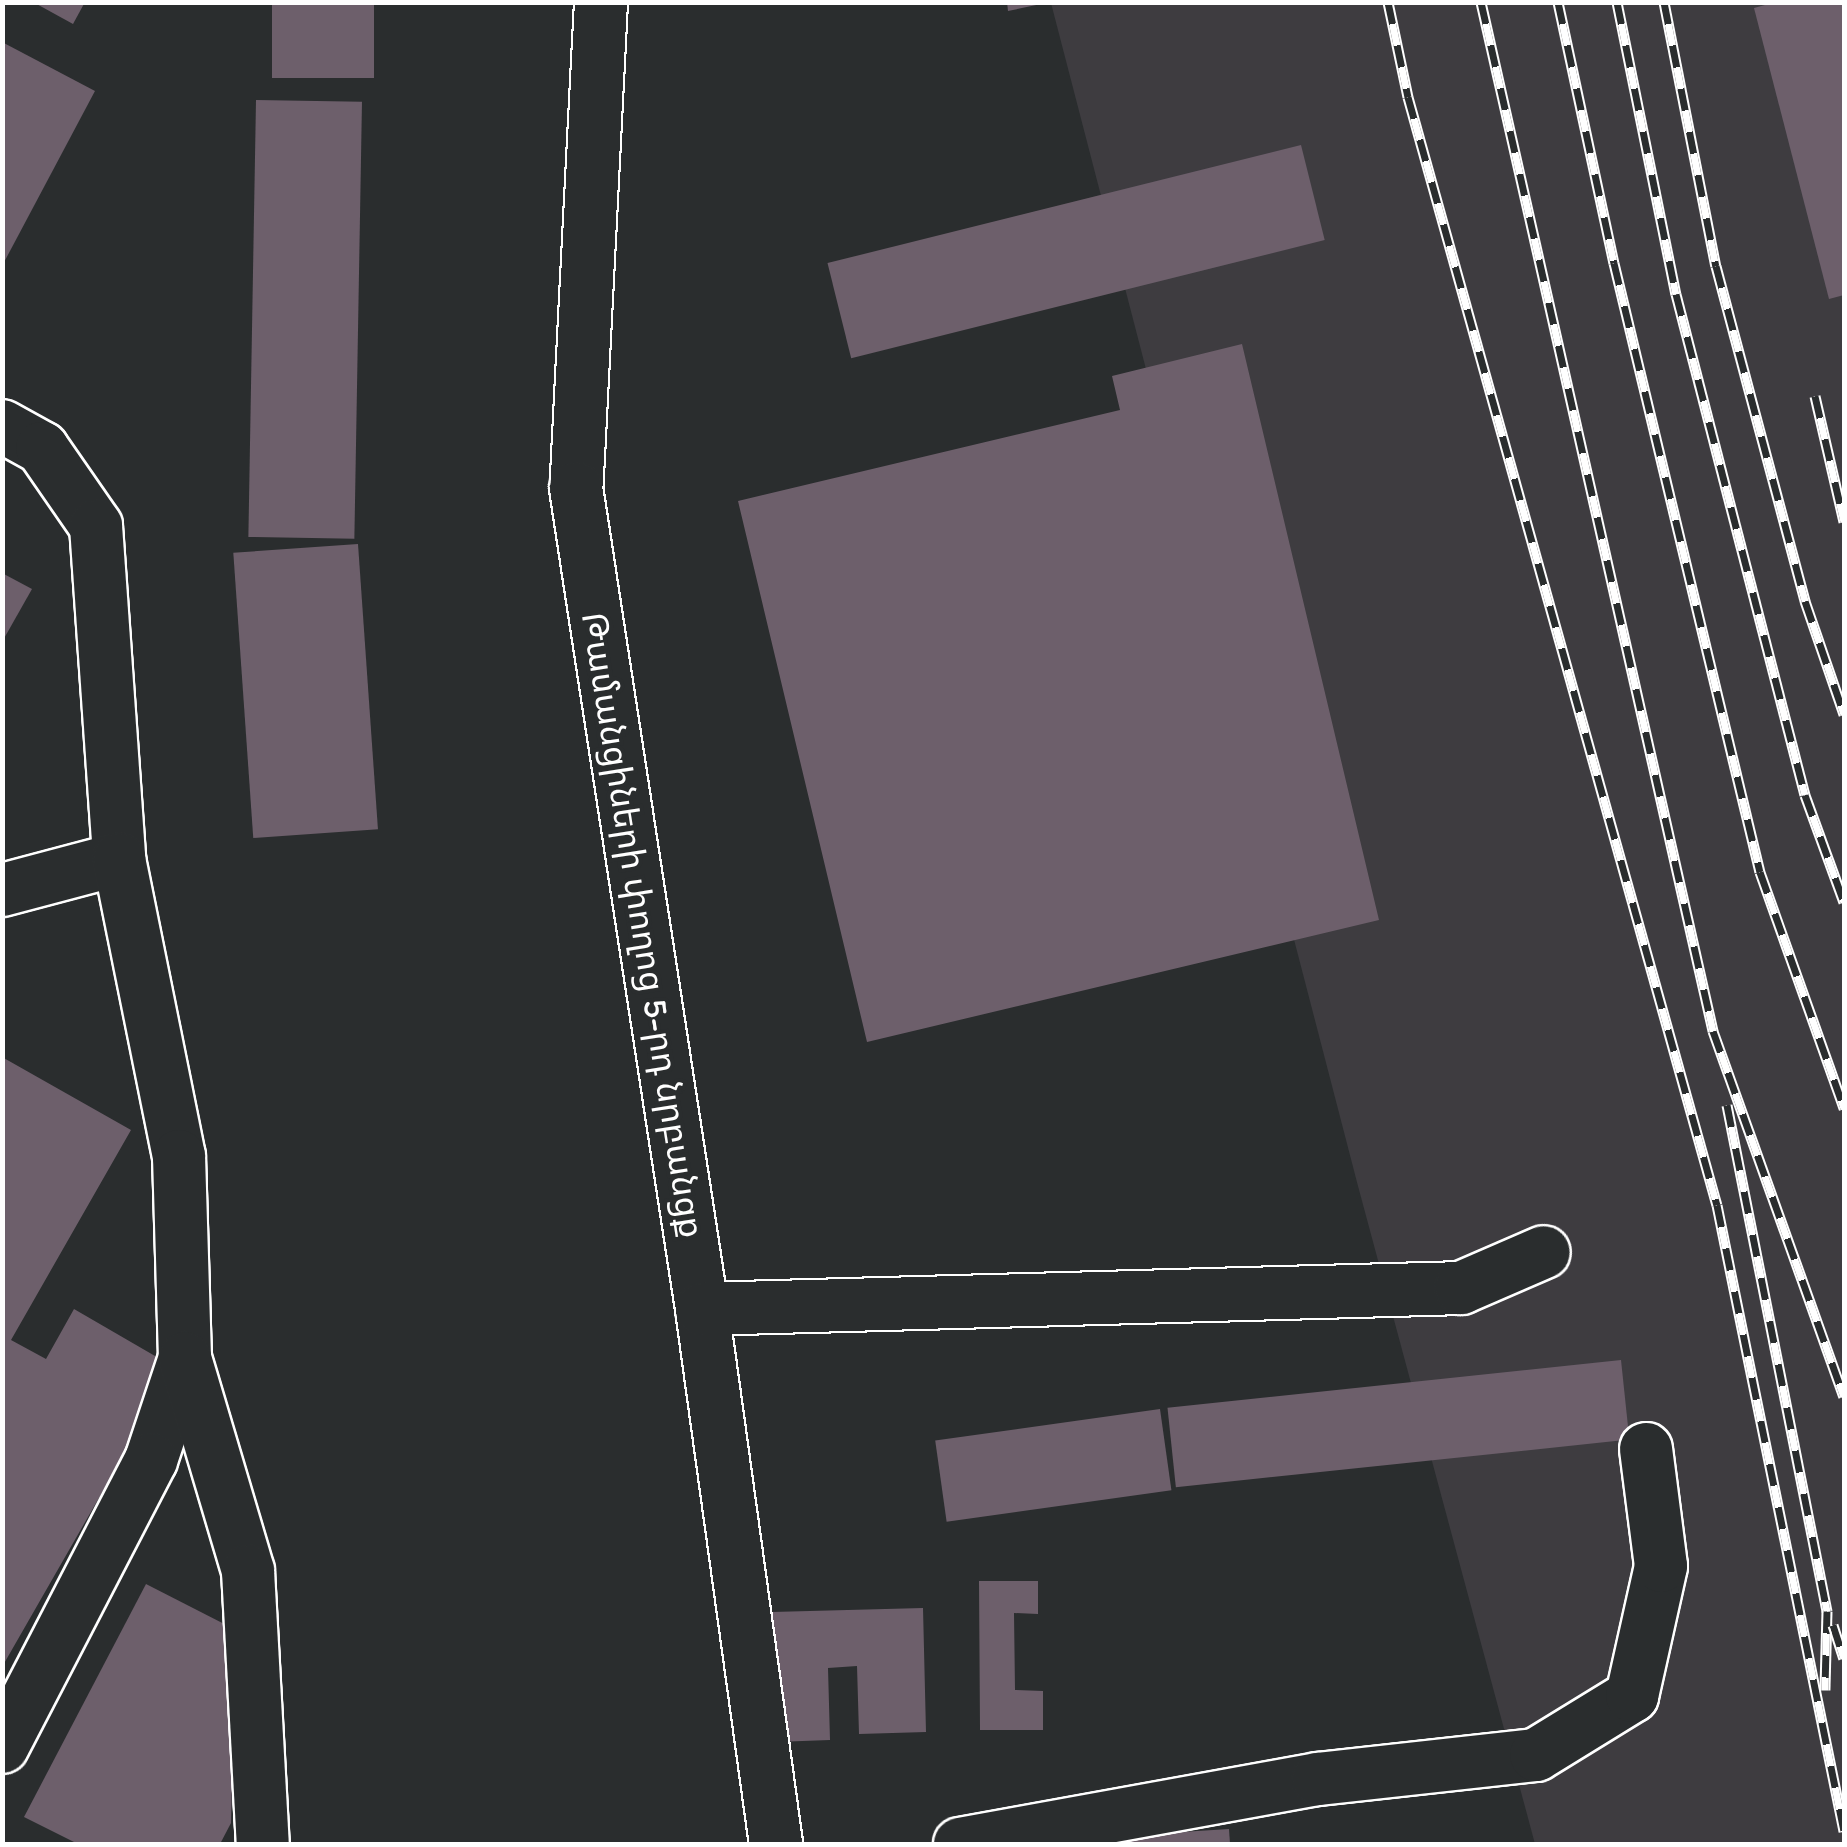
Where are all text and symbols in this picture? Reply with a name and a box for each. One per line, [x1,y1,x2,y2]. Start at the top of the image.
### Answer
street label: Թամանցիների փողոց 5-րդ նրբանցք [573,609,713,1241]

